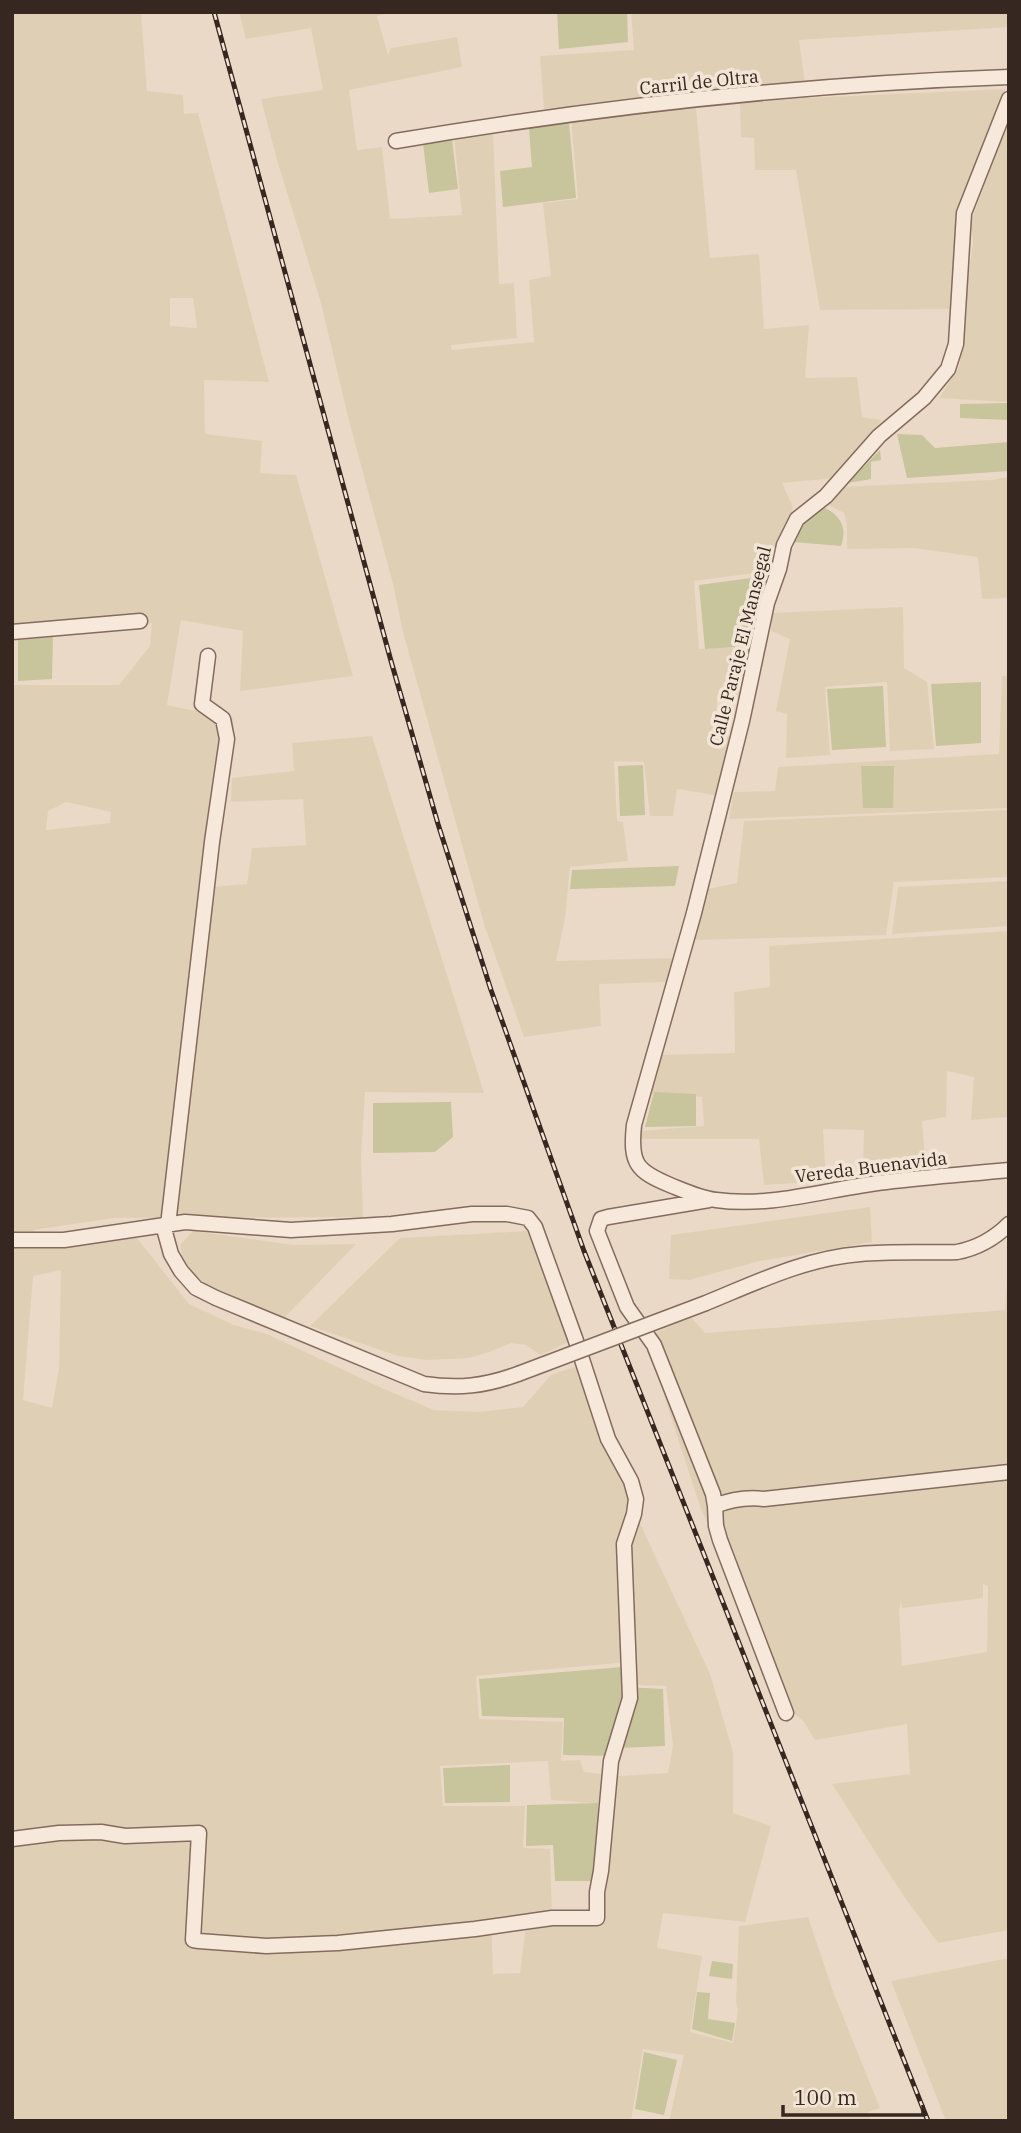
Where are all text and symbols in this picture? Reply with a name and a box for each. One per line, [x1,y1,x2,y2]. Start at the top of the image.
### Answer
street label: Carril de Oltra [638,64,760,100]
street label: Calle Paraje El Mansegal [704,544,776,748]
street label: Vereda Buenavida [794,1146,949,1188]
scale bar [783,2074,923,2118]
text: 100 m [794,2083,857,2111]

